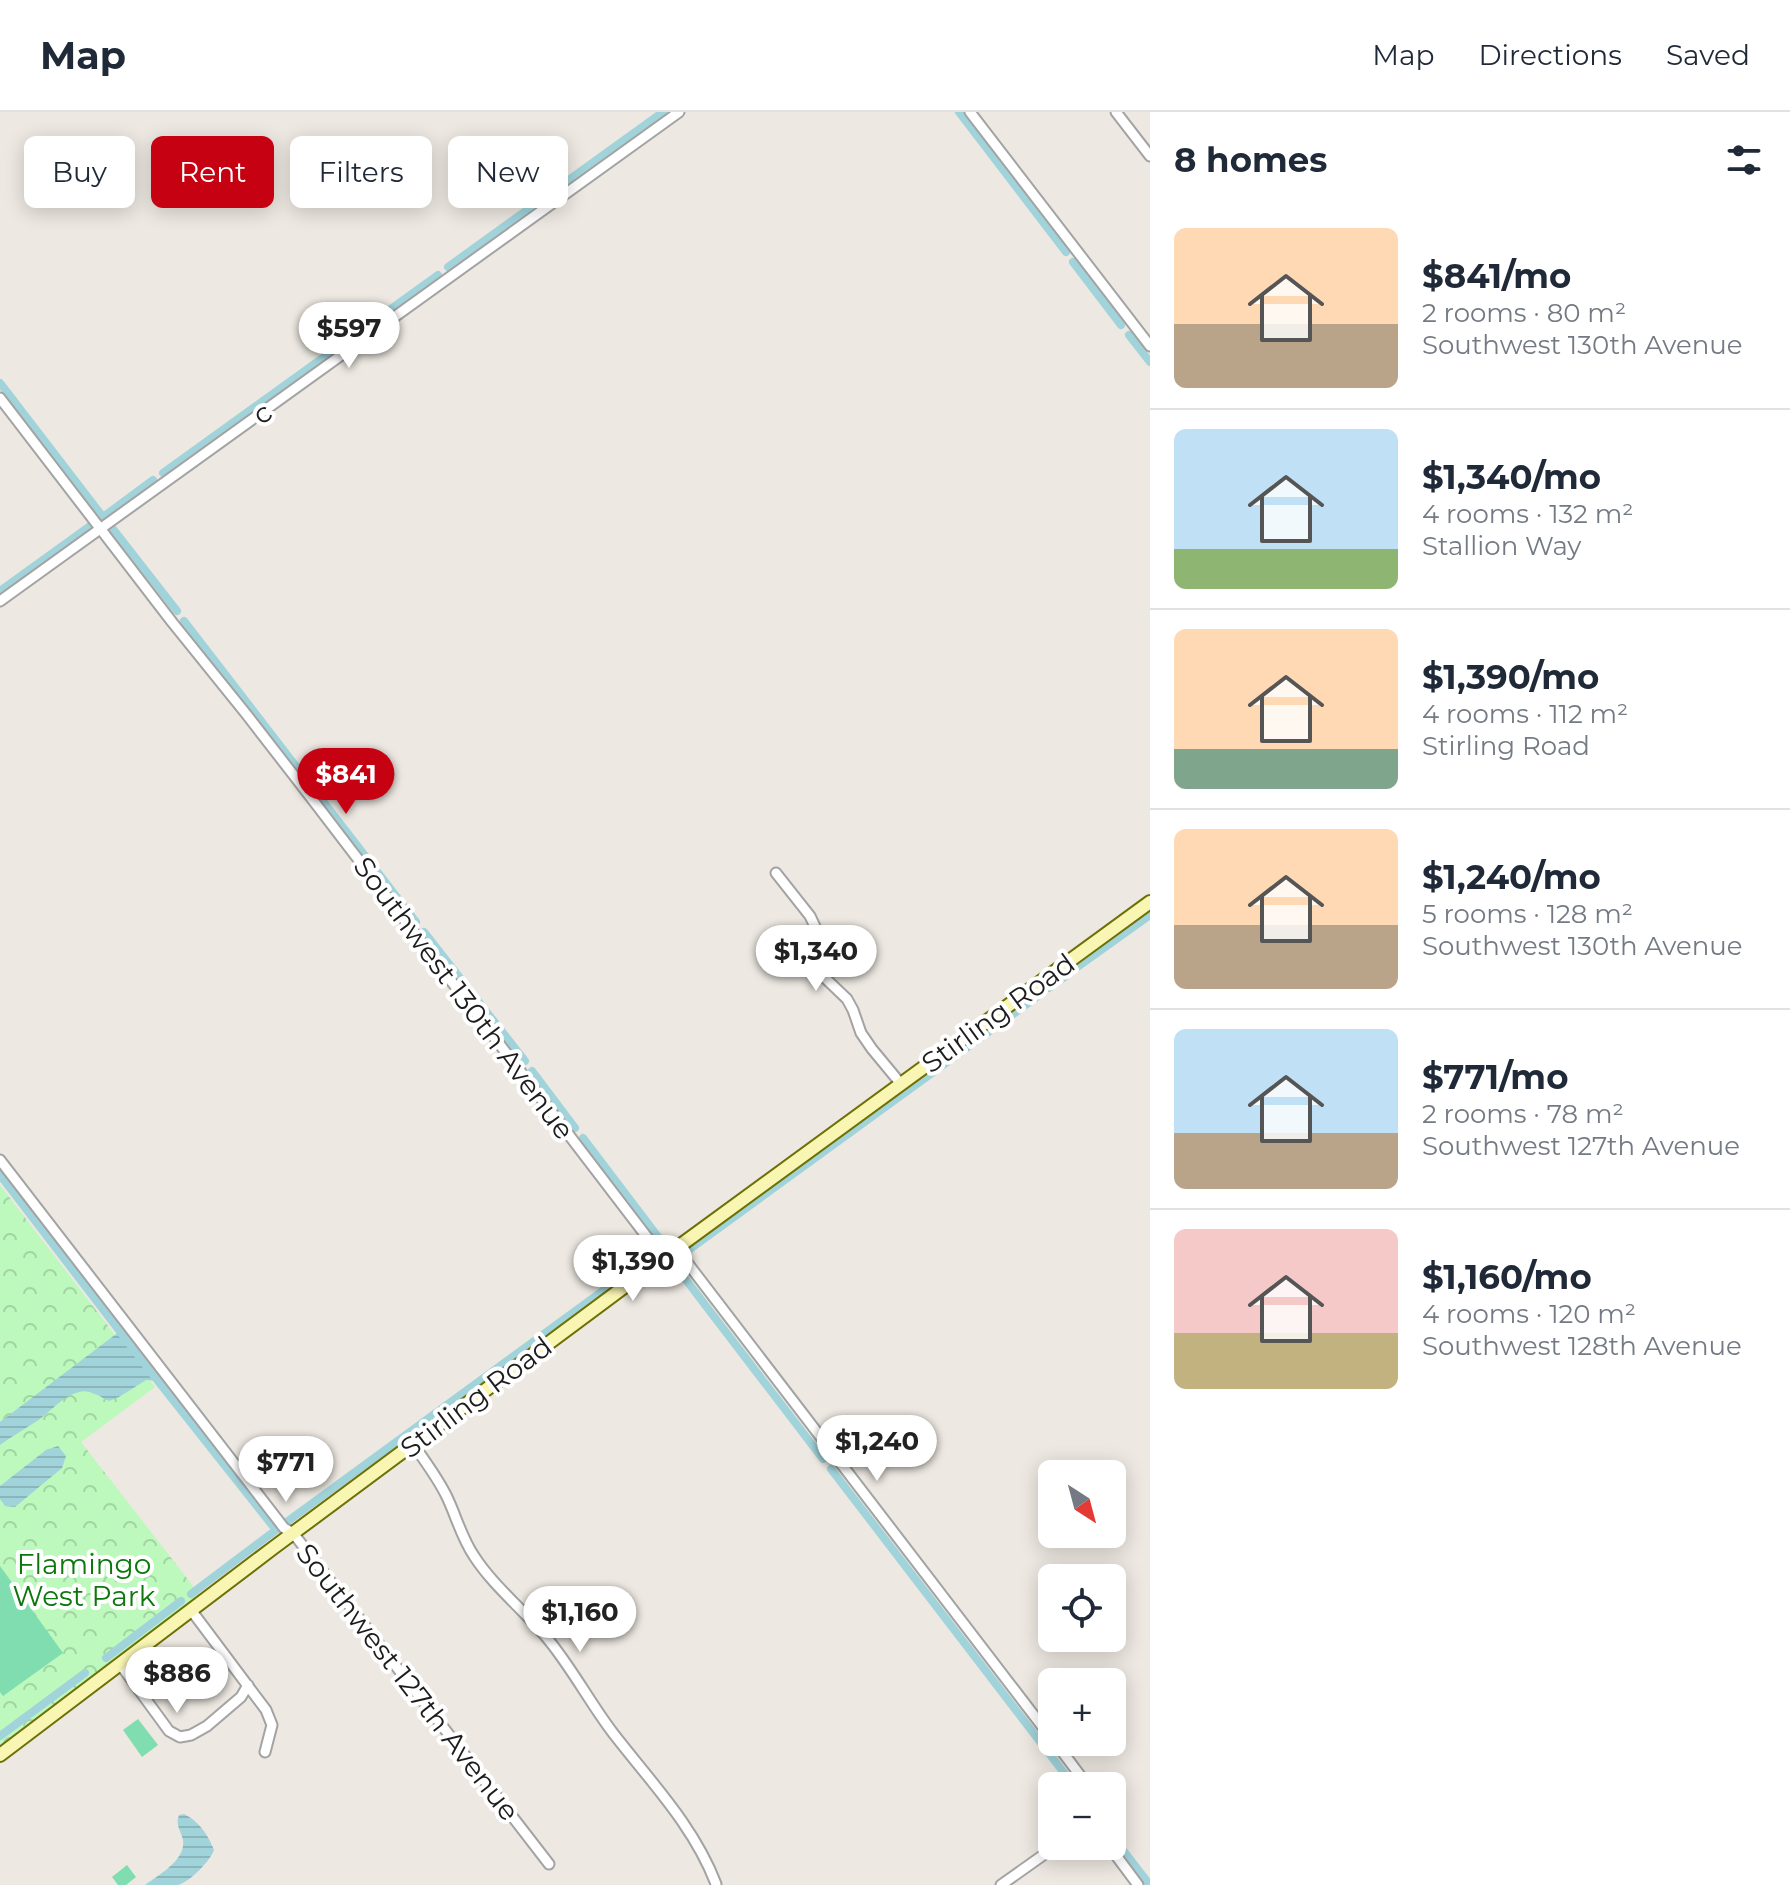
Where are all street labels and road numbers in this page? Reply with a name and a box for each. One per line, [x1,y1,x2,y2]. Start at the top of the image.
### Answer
street label: c [246,395,278,431]
street label: Southwest 130th Avenue [347,850,581,1146]
street label: Stirling Road [915,946,1081,1080]
street label: Stirling Road [394,1329,558,1465]
street label: Southwest 127th Avenue [289,1537,527,1827]

